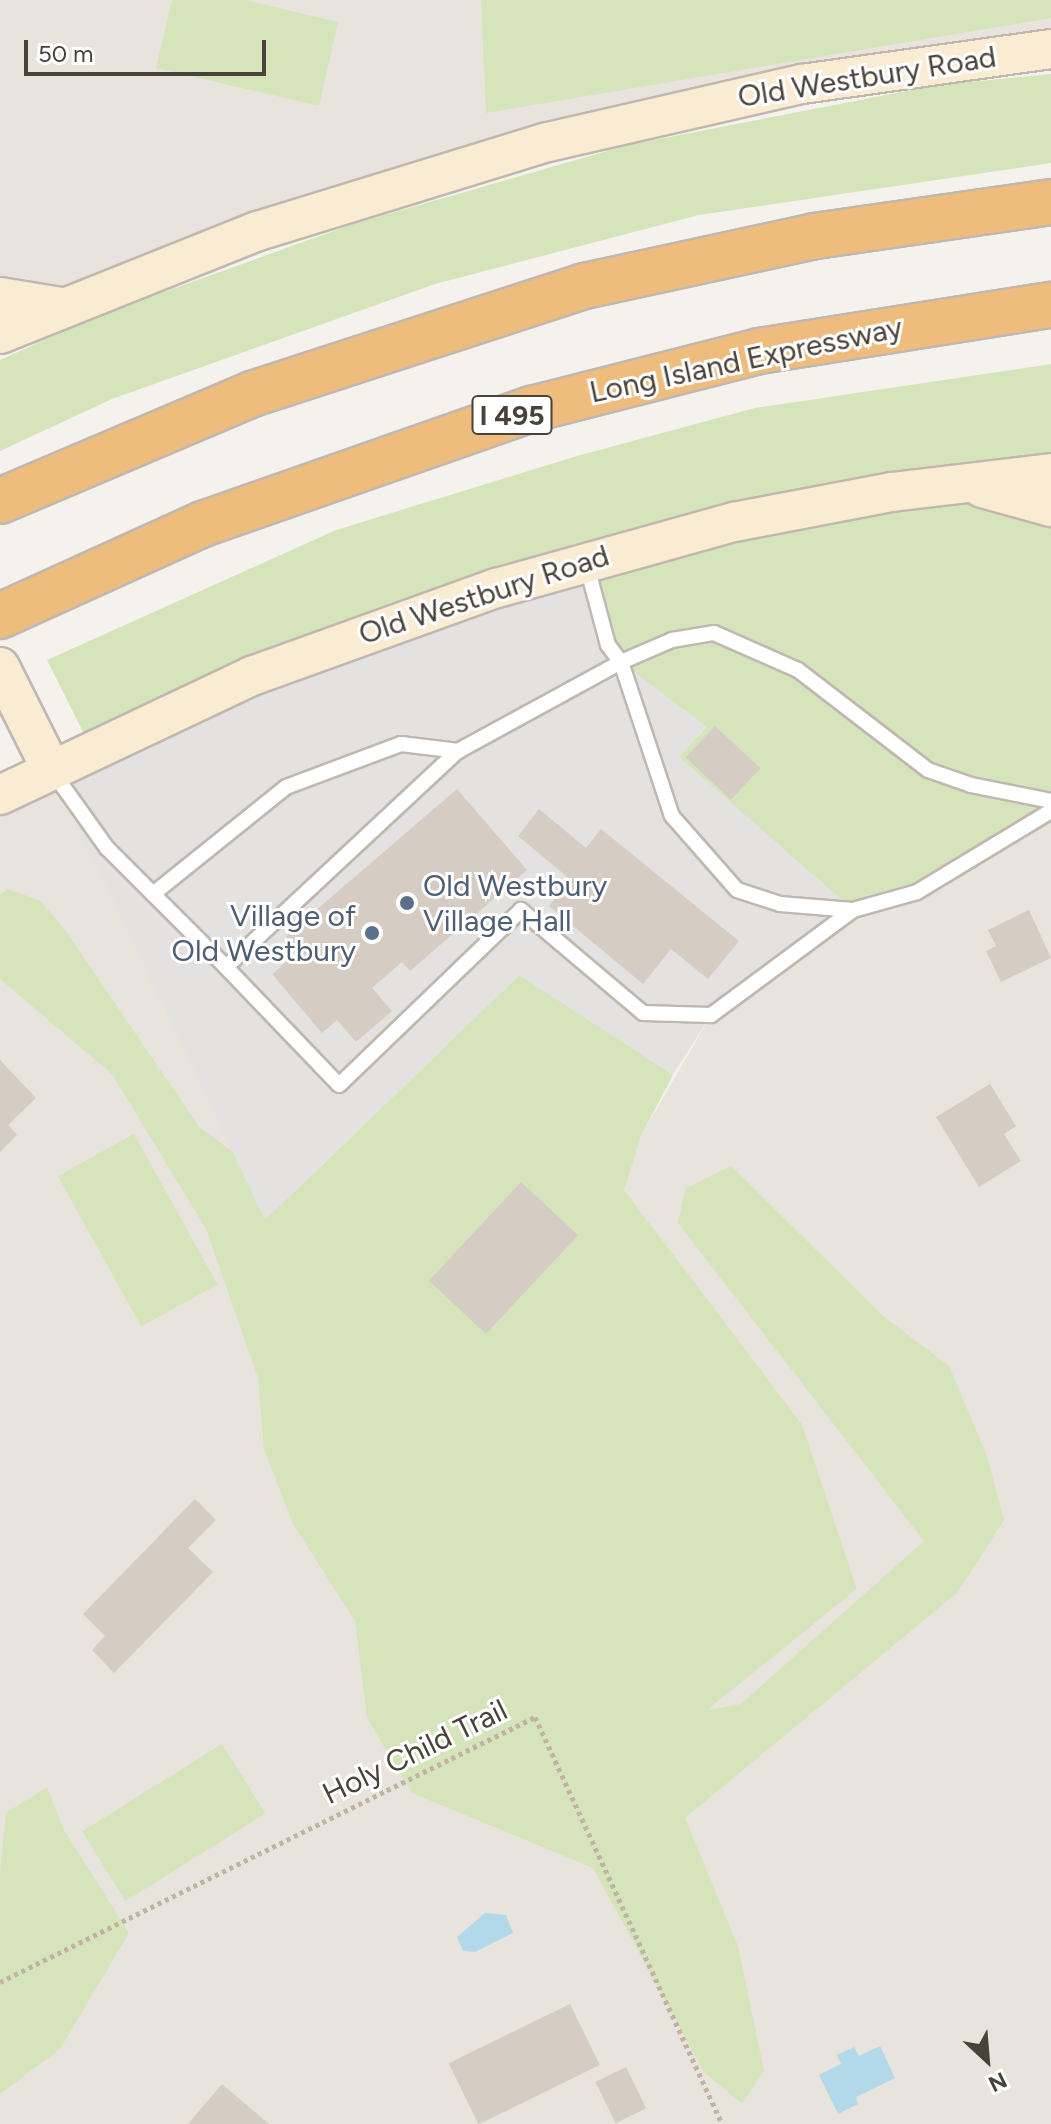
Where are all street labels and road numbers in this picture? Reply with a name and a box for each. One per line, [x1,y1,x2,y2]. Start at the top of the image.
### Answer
street label: Old Westbury Road [735,39,999,115]
street label: Long Island Expressway [586,309,906,411]
road number: I 495 [470,391,554,439]
street label: Old Westbury Road [354,538,614,652]
street label: Holy Child Trail [317,1692,513,1812]

